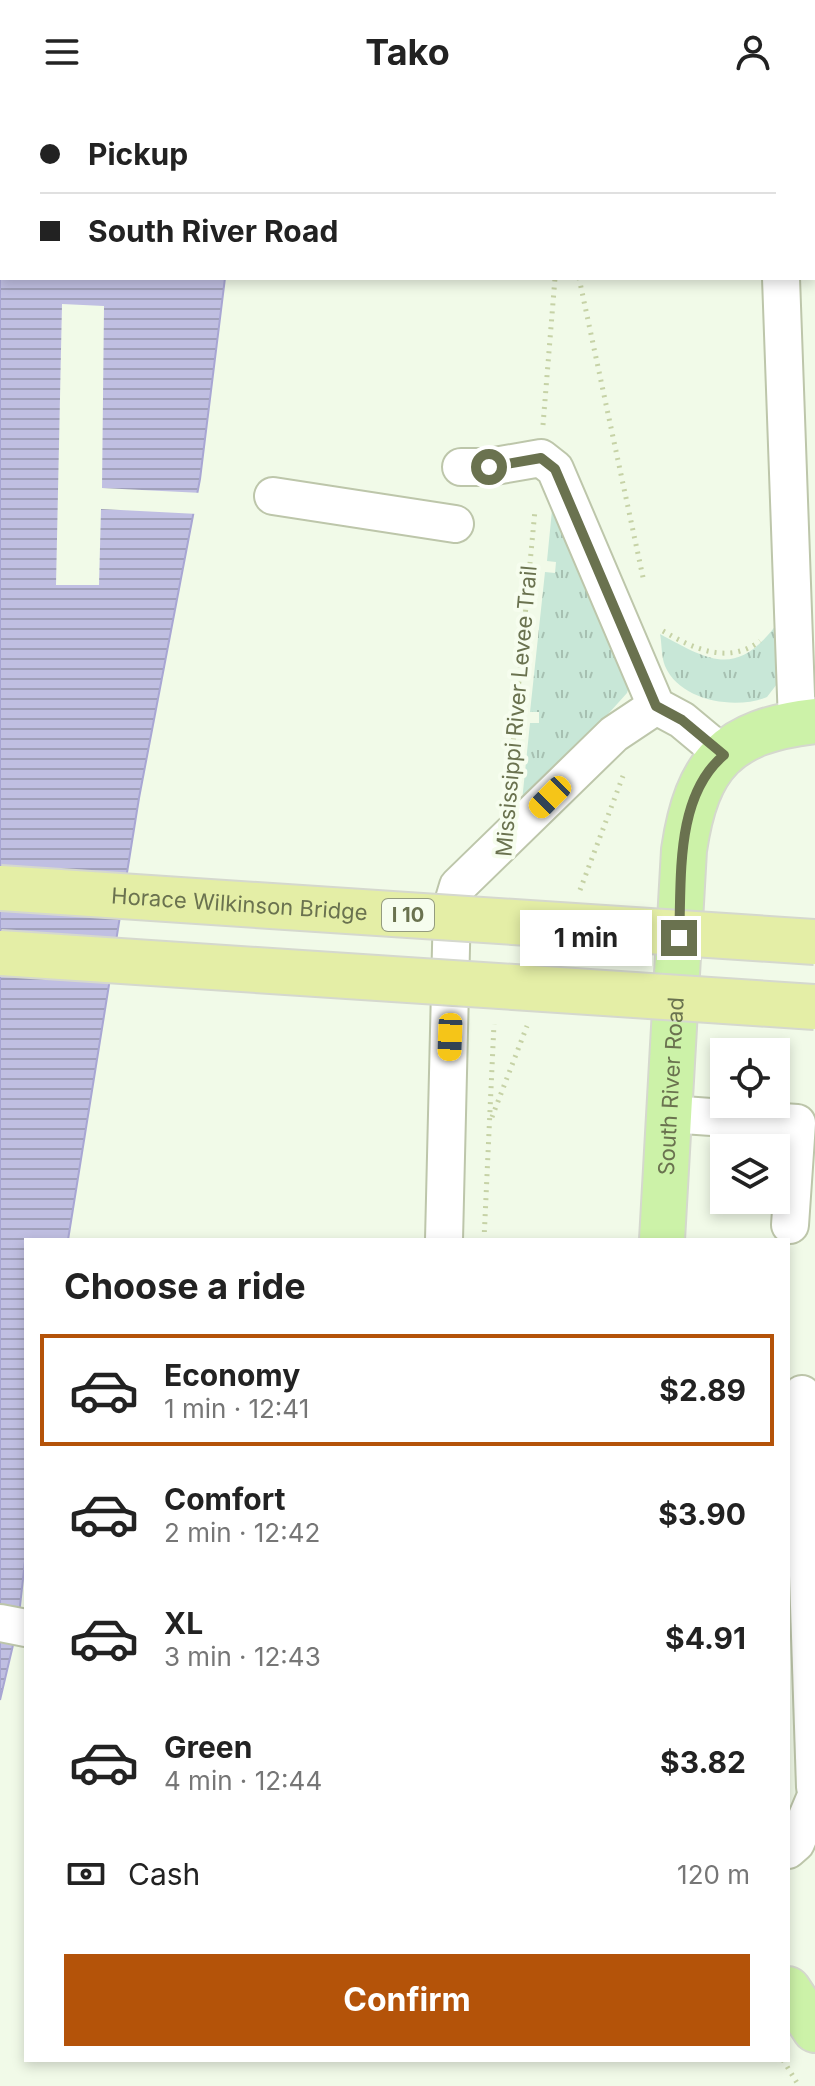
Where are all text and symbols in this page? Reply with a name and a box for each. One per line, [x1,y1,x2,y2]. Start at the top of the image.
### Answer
icon: menu [40,30,84,74]
text: Tako [365,30,450,74]
icon: person [731,30,775,74]
text: Pickup [88,136,188,172]
text: South River Road [88,213,338,249]
route start [471,449,507,485]
street label: Mississippi River Levee Trail [490,564,542,858]
car [525,772,575,822]
street label: Horace Wilkinson Bridge [111,882,368,925]
road number: I 10 [382,899,434,931]
callout: 1 min [519,910,651,966]
route end [661,920,697,956]
text: 1 min [554,922,618,953]
street label: South River Road [653,996,689,1176]
car [437,1013,463,1061]
map controls [710,1038,790,1214]
button: locate [710,1038,790,1118]
button: layers [710,1134,790,1214]
text: Choose a ride [64,1264,306,1308]
icon: car [68,1354,140,1426]
text: Economy [164,1357,300,1393]
text: $2.89 [659,1372,746,1408]
text: 1 min · 12:41 [164,1393,309,1424]
icon: car [68,1478,140,1550]
text: Comfort [164,1481,285,1517]
text: $3.90 [658,1496,746,1532]
text: 2 min · 12:42 [164,1517,320,1548]
icon: car [68,1602,140,1674]
text: XL [164,1605,203,1641]
text: $4.91 [665,1620,746,1656]
text: 3 min · 12:43 [164,1641,321,1672]
icon: car [68,1726,140,1798]
text: Green [164,1729,252,1765]
text: $3.82 [660,1744,746,1780]
text: 4 min · 12:44 [164,1765,322,1796]
icon: cash [64,1852,108,1896]
text: Cash [128,1856,200,1892]
text: 120 m [677,1859,750,1890]
button: Confirm [64,1954,750,2046]

